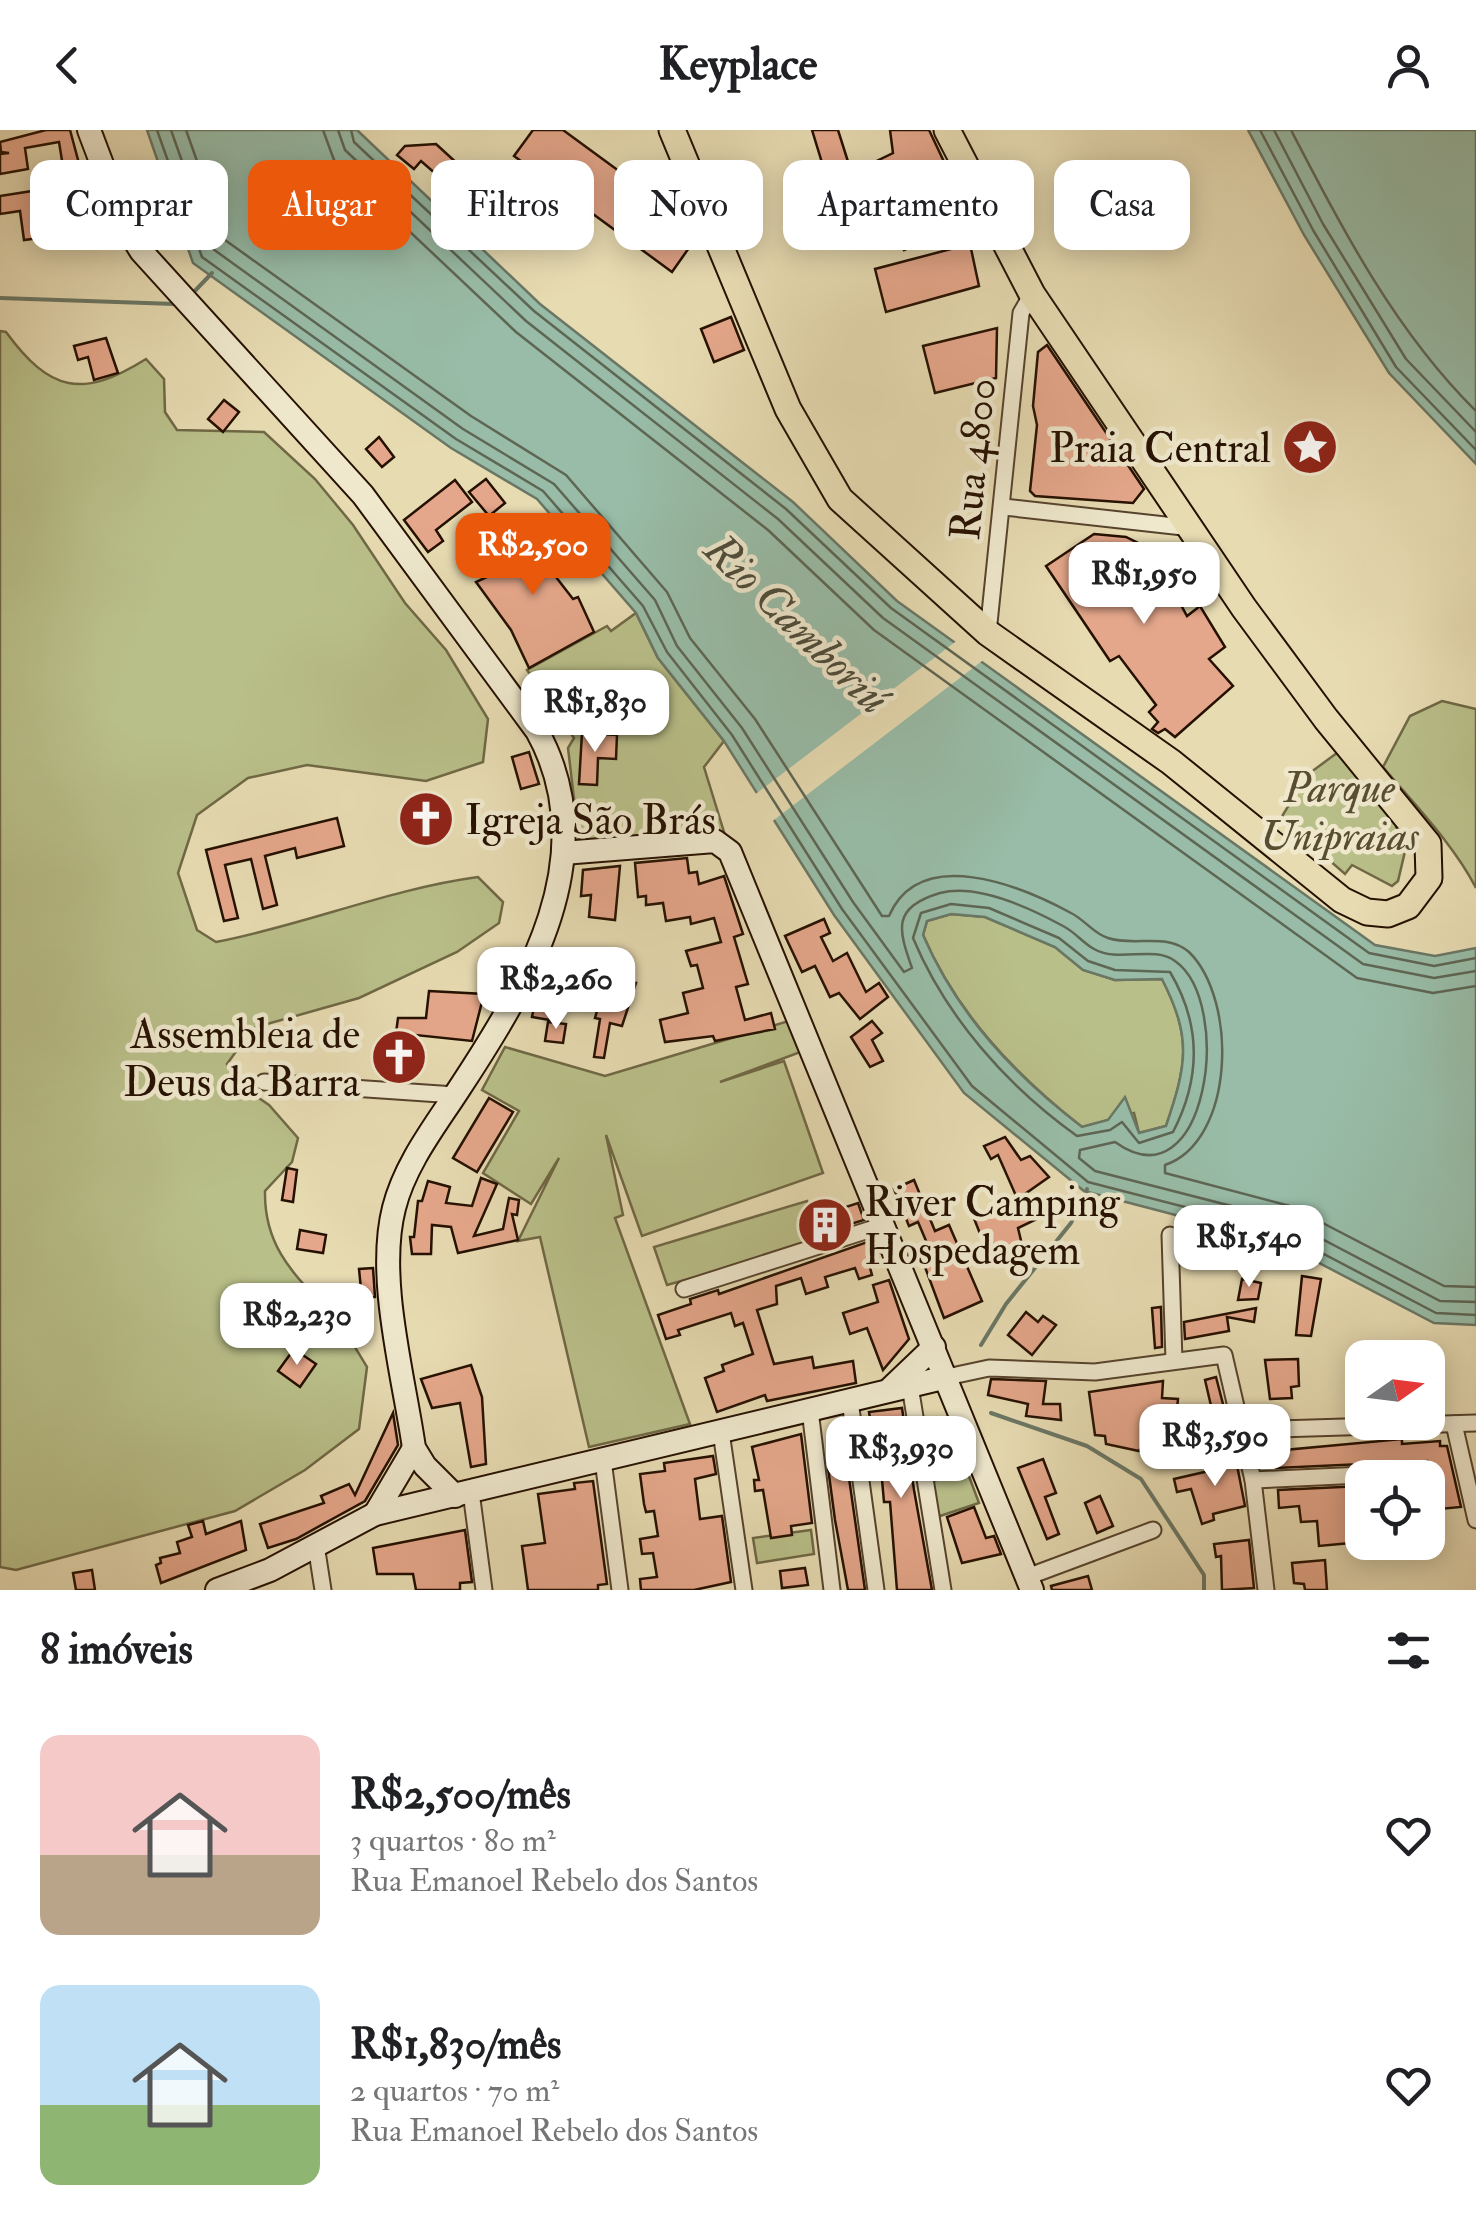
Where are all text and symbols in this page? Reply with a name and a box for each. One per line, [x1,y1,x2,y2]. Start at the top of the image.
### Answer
text: Keyplace [659,37,817,93]
icon: back [40,38,95,93]
icon: person [1381,38,1436,93]
chip: Comprar [30,160,228,250]
chip: Alugar [248,160,411,250]
chip: Filtros [431,160,594,250]
chip: Novo [614,160,763,250]
chip: Apartamento [783,160,1034,250]
chip: Casa [1054,160,1190,250]
street label: Rua 4800 [940,375,1008,543]
place icon: Praia Central [1280,417,1340,477]
place label: Praia Central [1050,423,1271,475]
pin: R$2,500 [441,513,625,598]
water label: Rio Camboriú [692,522,902,728]
text: R$2,500 [478,525,588,565]
pin: R$1,950 [1052,542,1236,627]
text: R$1,950 [1091,554,1197,594]
pin: R$1,830 [503,670,687,755]
text: R$1,830 [543,682,647,722]
park label: Parque Unipraias [1259,763,1420,863]
church icon: Igreja São Brás [396,789,456,849]
place label: Igreja São Brás [465,795,716,847]
pin: R$2,260 [464,947,648,1032]
text: R$2,260 [499,959,613,999]
place label: Assembleia de Deus da Barra [123,1009,361,1109]
church icon: Assembleia de Deus da Barra [369,1027,429,1087]
place label: River Camping Hospedagem [864,1177,1121,1277]
building icon: River Camping Hospedagem [795,1195,855,1255]
pin: R$1,540 [1157,1205,1341,1290]
text: R$1,540 [1196,1217,1302,1257]
pin: R$2,230 [205,1283,389,1368]
text: R$2,230 [242,1295,352,1335]
north arrow [1345,1340,1445,1440]
map controls [1345,1340,1445,1560]
pin: R$3,590 [1123,1404,1307,1489]
pin: R$3,930 [809,1416,993,1501]
text: R$3,590 [1161,1416,1269,1456]
text: R$3,930 [848,1428,954,1468]
button: locate [1345,1460,1445,1560]
icon: filters [1381,1623,1436,1678]
text: 8 imóveis [40,1624,193,1676]
text: R$2,500/mês [350,1769,571,1821]
icon: home [120,1775,240,1895]
icon: heart [1381,1808,1436,1863]
text: 3 quartos · 80 m² [350,1821,556,1861]
text: Rua Emanoel Rebelo dos Santos [350,1861,758,1901]
text: R$1,830/mês [350,2019,561,2071]
icon: home [120,2025,240,2145]
icon: heart [1381,2058,1436,2113]
text: 2 quartos · 70 m² [350,2071,559,2111]
text: Rua Emanoel Rebelo dos Santos [350,2111,758,2151]

